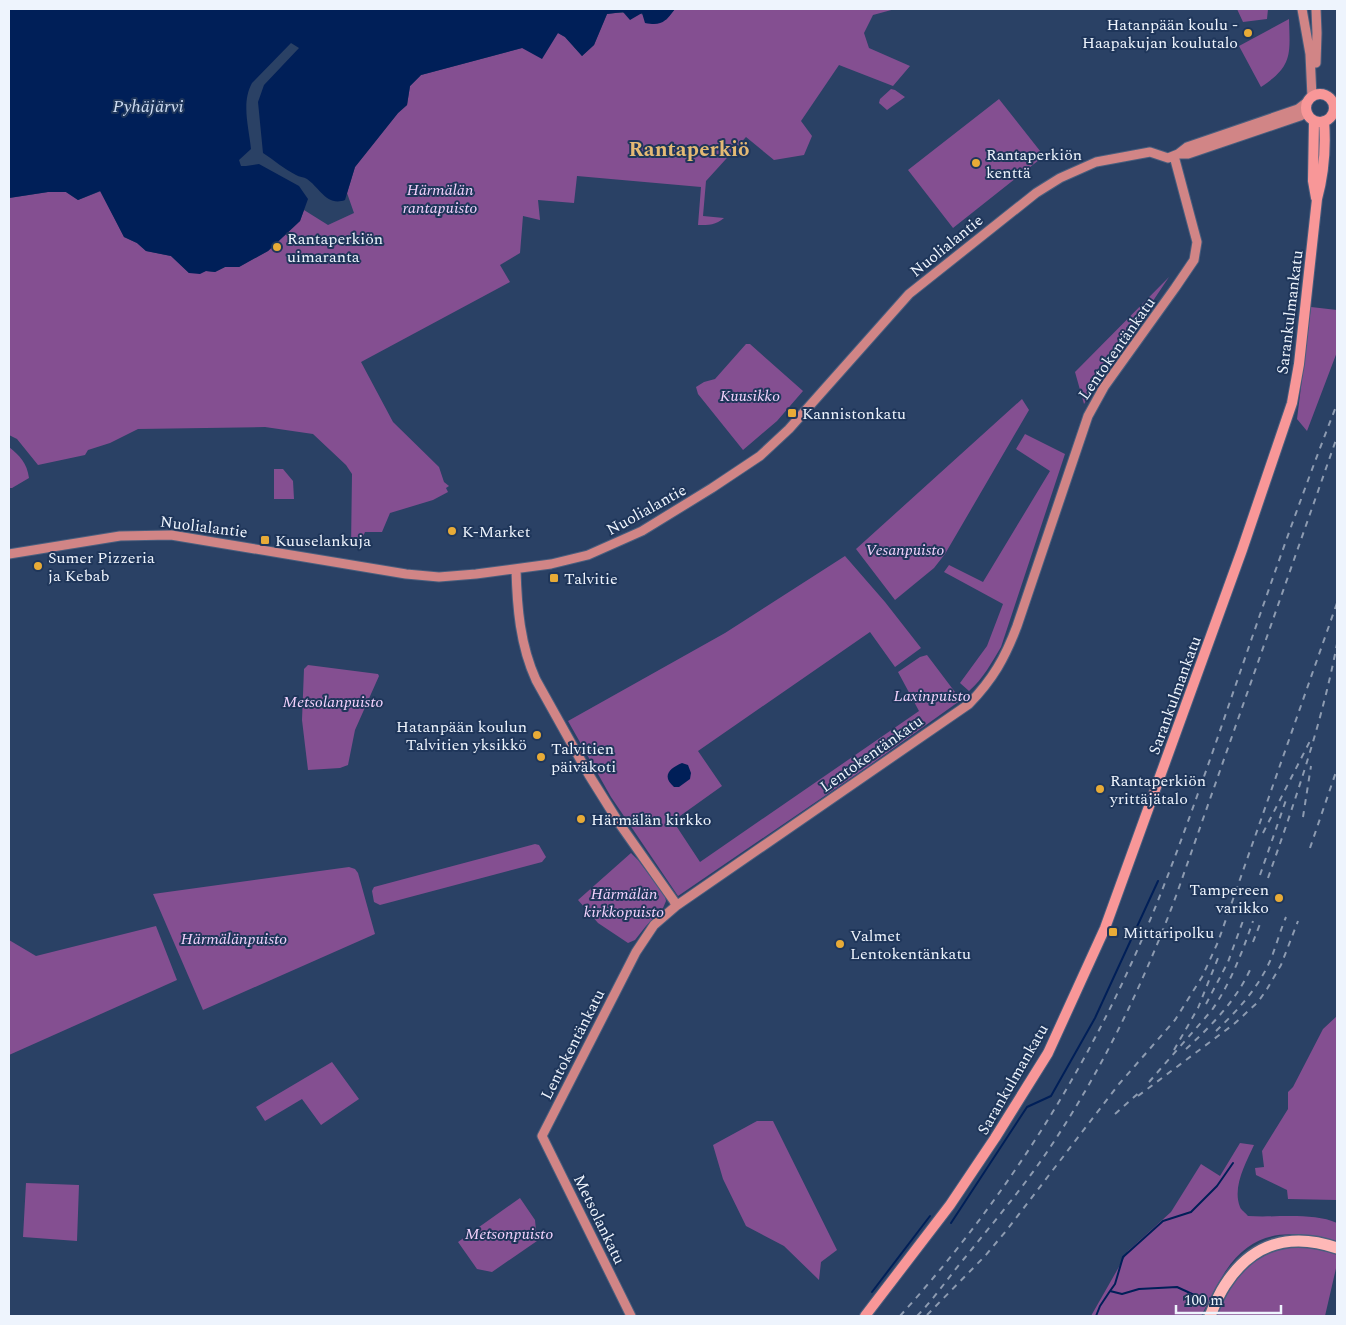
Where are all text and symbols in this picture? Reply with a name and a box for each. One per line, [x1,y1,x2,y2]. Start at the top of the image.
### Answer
place label: Hatanpään koulu - Haapakujan koulutalo [1082,13,1238,55]
marker: Hatanpään koulu - Haapakujan koulutalo [1242,27,1254,39]
water label: Pyhäjärvi [112,93,184,120]
district label: Rantaperkiö [628,134,750,166]
place label: Rantaperkiön kenttä [986,143,1082,185]
marker: Rantaperkiön kenttä [970,157,982,169]
park label: Härmälän rantapuisto [403,178,477,220]
street label: Nuolialantie [905,209,988,283]
place label: Rantaperkiön uimaranta [287,227,383,269]
marker: Rantaperkiön uimaranta [271,241,283,253]
street label: Sarankulmankatu [1270,249,1310,375]
street label: Lentokentänkatu [1072,292,1161,405]
park label: Kuusikko [720,384,780,408]
place label: Kannistonkatu [802,402,906,426]
marker: Kannistonkatu [786,407,798,419]
street label: Nuolialantie [602,478,691,542]
street label: Nuolialantie [159,510,249,544]
place label: K-Market [462,520,531,544]
marker: K-Market [446,525,458,537]
place label: Kuuselankuja [275,529,371,553]
marker: Kuuselankuja [259,534,271,546]
park label: Vesanpuisto [866,538,945,562]
place label: Sumer Pizzeria ja Kebab [48,546,155,588]
marker: Sumer Pizzeria ja Kebab [32,560,44,572]
place label: Talvitie [564,567,618,591]
marker: Talvitie [548,572,560,584]
street label: Sarankulmankatu [1142,633,1208,758]
park label: Laxinpuisto [893,684,971,708]
park label: Metsolanpuisto [283,690,383,714]
street label: Lentokentänkatu [815,709,928,798]
place label: Hatanpään koulun Talvitien yksikkö [396,715,527,757]
marker: Hatanpään koulun Talvitien yksikkö [531,729,543,741]
place label: Talvitien päiväkoti [551,737,616,779]
marker: Talvitien päiväkoti [535,751,547,763]
place label: Rantaperkiön yrittäjätalo [1109,769,1206,811]
marker: Rantaperkiön yrittäjätalo [1094,783,1106,795]
place label: Härmälän kirkko [591,808,711,832]
marker: Härmälän kirkko [575,813,587,825]
place label: Tampereen varikko [1189,878,1269,920]
park label: Härmälän kirkkopuisto [584,882,664,924]
marker: Tampereen varikko [1273,892,1285,904]
place label: Mittaripolku [1123,921,1214,945]
place label: Valmet Lentokentänkatu [850,924,971,966]
marker: Mittaripolku [1107,926,1119,938]
park label: Härmälänpuisto [181,927,287,951]
marker: Valmet Lentokentänkatu [834,938,846,950]
street label: Lentokentänkatu [535,985,611,1104]
street label: Sarankulmankatu [971,1019,1054,1140]
street label: Metsolankatu [567,1170,631,1268]
park label: Metsonpuisto [465,1222,553,1246]
scale bar [1176,1282,1281,1314]
text: 100 m [1184,1289,1223,1312]

